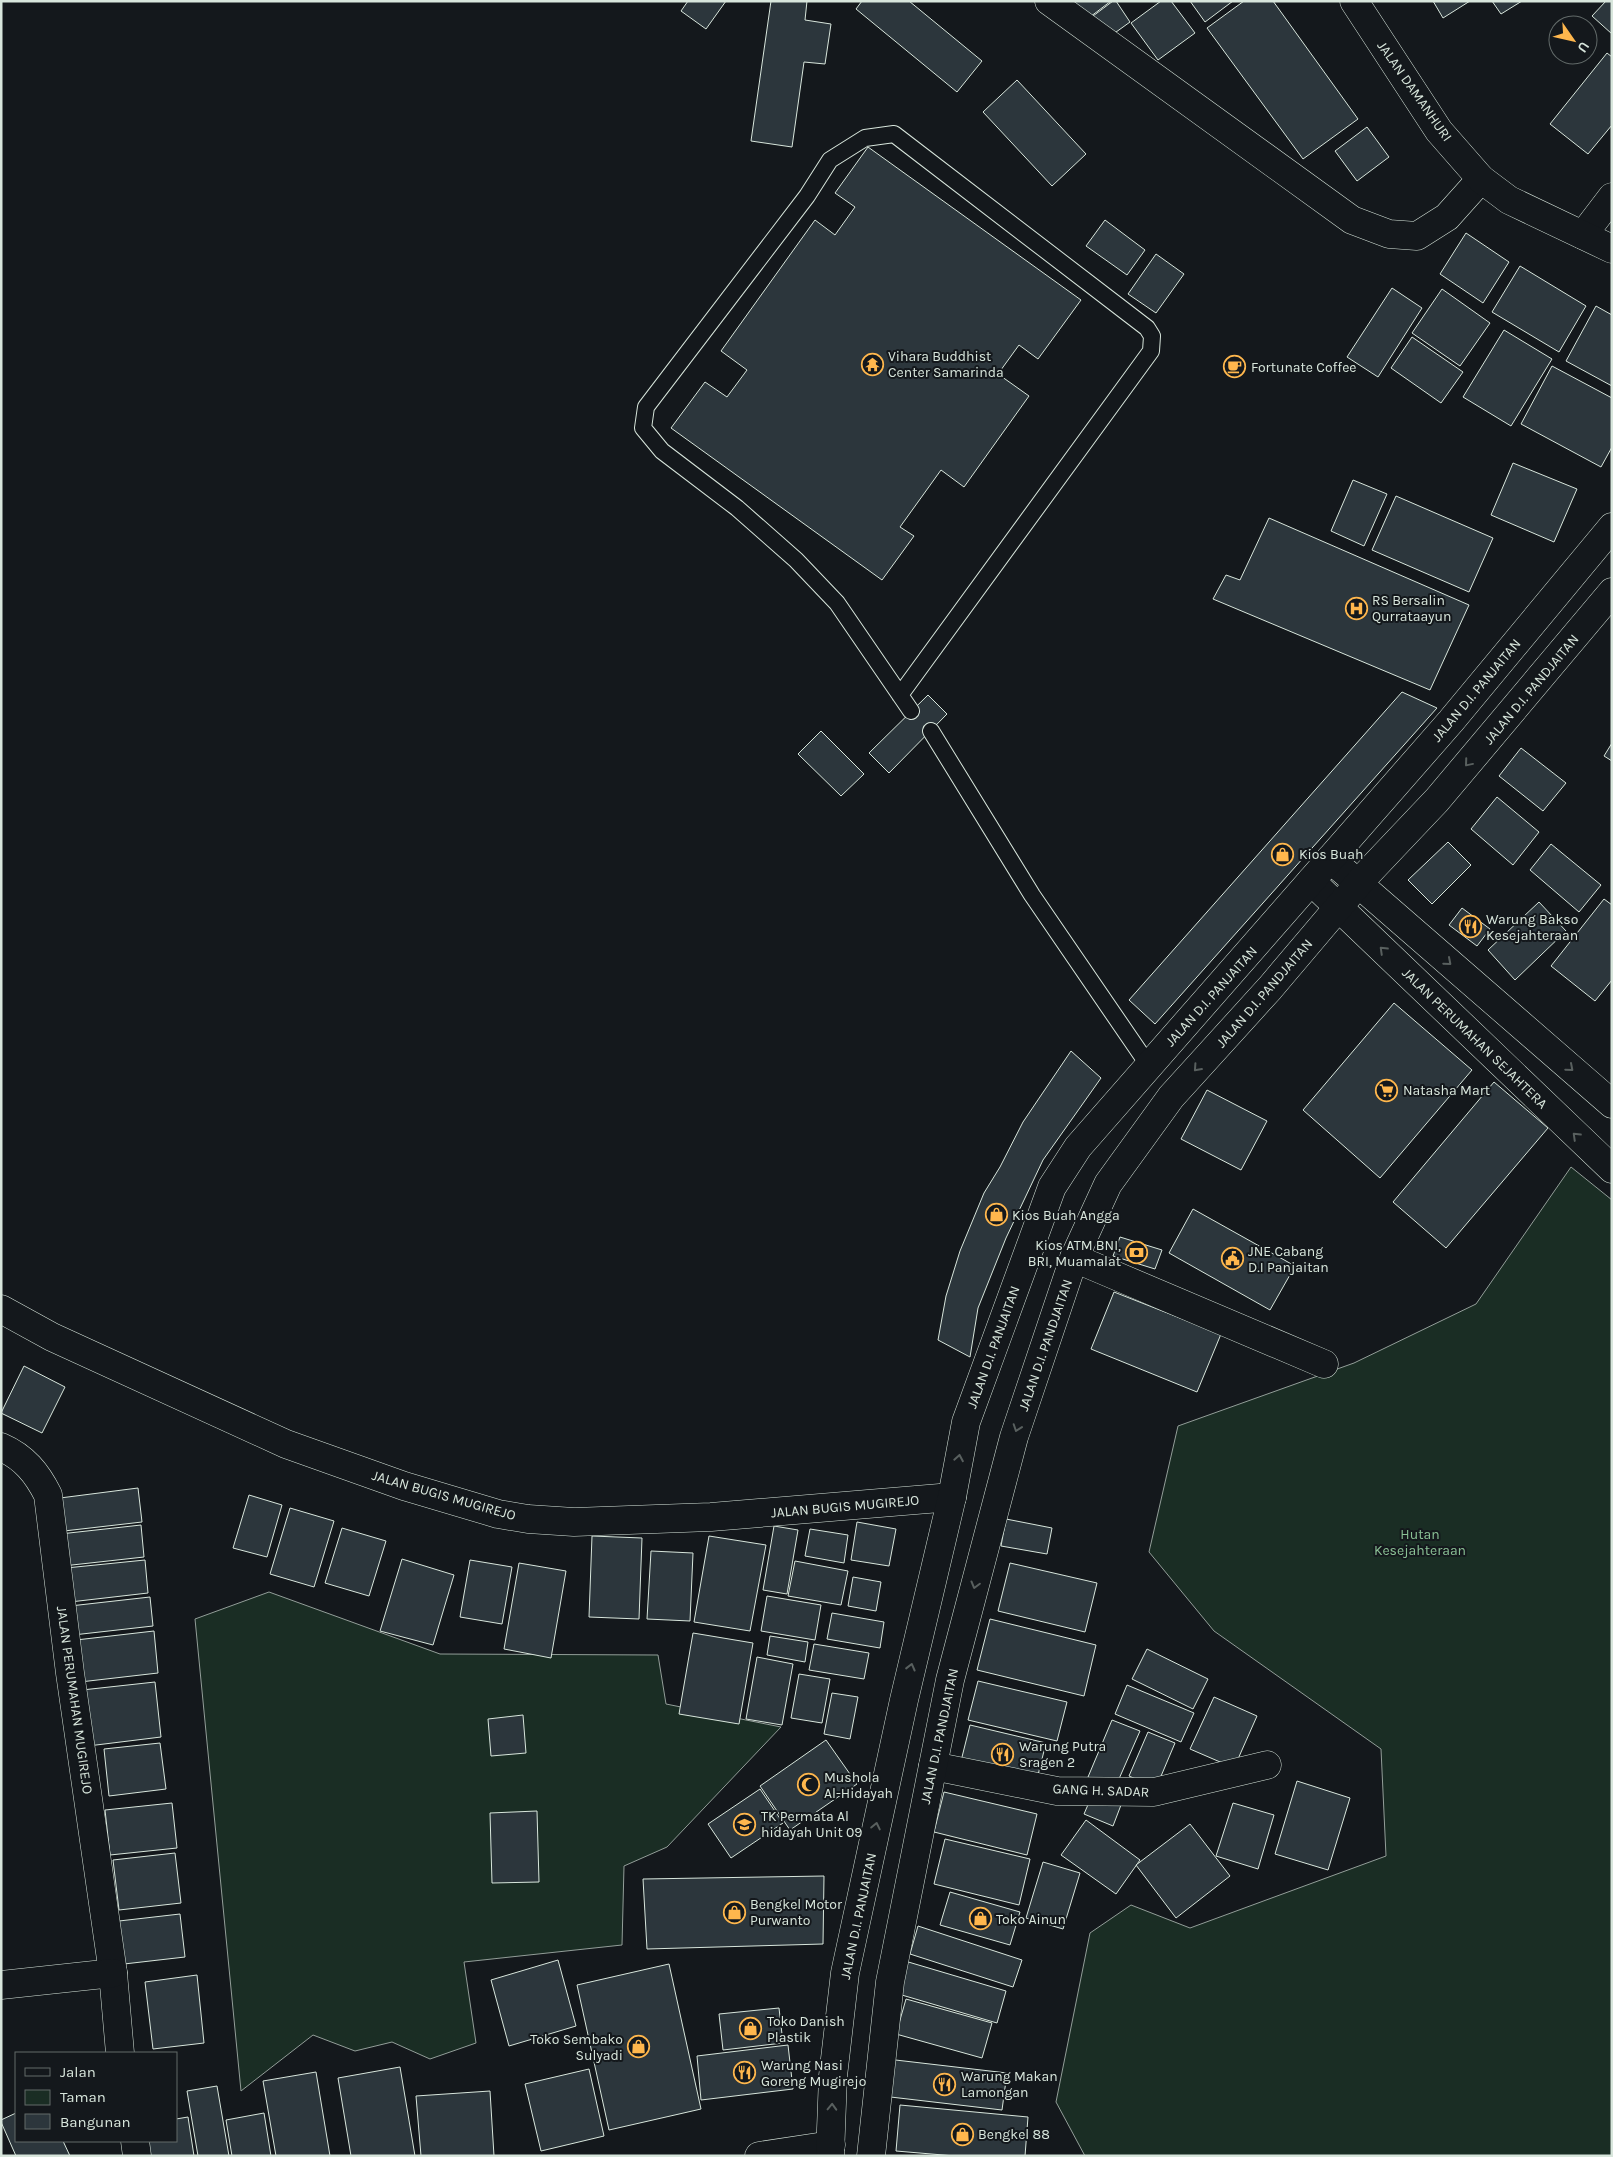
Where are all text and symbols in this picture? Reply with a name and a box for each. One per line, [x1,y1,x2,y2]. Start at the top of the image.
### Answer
north arrow [1548,15,1598,65]
street label: JALAN DAMANHURI [1374,38,1456,145]
text: U [1574,38,1593,56]
place label: Vihara Buddhist Center Samarinda [888,348,1004,381]
temple icon: Vihara Buddhist Center Samarinda [860,352,884,376]
cafe icon: Fortunate Coffee [1223,355,1247,379]
place label: Fortunate Coffee [1251,359,1357,376]
place label: RS Bersalin Qurrataayun [1372,592,1452,625]
hospital icon: RS Bersalin Qurrataayun [1344,596,1368,620]
street label: JALAN D.I. PANDJAITAN [1480,631,1582,748]
street label: JALAN D.I. PANJAITAN [1428,635,1524,745]
one-way arrow [1464,758,1473,767]
shop icon: Kios Buah [1271,842,1295,866]
place label: Kios Buah [1299,846,1363,863]
place label: Warung Bakso Kesejahteraan [1486,911,1578,944]
restaurant icon: Warung Bakso Kesejahteraan [1458,915,1482,939]
street label: JALAN D.I. PANDJAITAN [1213,936,1316,1051]
street label: JALAN D.I. PANJAITAN [1162,943,1261,1050]
one-way arrow [1380,947,1389,956]
one-way arrow [1442,956,1451,965]
street label: JALAN PERUMAHAN SEJAHTERA [1398,964,1551,1112]
one-way arrow [1194,1062,1203,1071]
one-way arrow [1565,1063,1574,1072]
supermarket icon: Natasha Mart [1375,1078,1399,1102]
place label: Natasha Mart [1403,1082,1490,1099]
one-way arrow [1573,1133,1582,1142]
shop icon: Kios Buah Angga [984,1203,1008,1227]
place label: Kios Buah Angga [1012,1207,1120,1224]
place label: Kios ATM BNI, BRI, Muamalat [1028,1237,1121,1270]
bank icon: Kios ATM BNI, BRI, Muamalat [1125,1241,1149,1265]
place label: JNE Cabang D.I Panjaitan [1248,1243,1329,1276]
public building icon: JNE Cabang D.I Panjaitan [1220,1247,1244,1271]
street label: JALAN D.I. PANDJAITAN [1015,1277,1076,1413]
street label: JALAN D.I. PANJAITAN [963,1284,1024,1411]
one-way arrow [1013,1424,1023,1432]
one-way arrow [954,1453,964,1462]
street label: JALAN BUGIS MUGIREJO [370,1467,518,1524]
street label: JALAN BUGIS MUGIREJO [770,1492,920,1521]
park label: Hutan Kesejahteraan [1374,1526,1466,1559]
one-way arrow [970,1581,981,1590]
street label: JALAN PERUMAHAN MUGIREJO [53,1605,96,1795]
one-way arrow [905,1663,916,1672]
street label: JALAN D.I. PANDJAITAN [917,1667,962,1806]
place label: Warung Putra Sragen 2 [1019,1738,1106,1771]
restaurant icon: Warung Putra Sragen 2 [991,1742,1015,1766]
place label: Mushola Al-Hidayah [824,1769,893,1802]
mosque icon: Mushola Al-Hidayah [796,1773,820,1797]
street label: GANG H. SADAR [1052,1780,1150,1801]
place label: TK Permata Al hidayah Unit 09 [761,1808,862,1841]
school or university icon: TK Permata Al hidayah Unit 09 [733,1812,757,1836]
one-way arrow [870,1822,881,1831]
street label: JALAN D.I. PANJAITAN [837,1851,880,1981]
place label: Bengkel Motor Purwanto [750,1896,843,1929]
shop icon: Bengkel Motor Purwanto [722,1900,746,1924]
shop icon: Toko Ainun [968,1907,992,1931]
place label: Toko Ainun [996,1911,1066,1928]
place label: Toko Danish Plastik [767,2013,845,2046]
shop icon: Toko Danish Plastik [739,2017,763,2041]
place label: Toko Sembako Sulyadi [530,2031,623,2064]
shop icon: Toko Sembako Sulyadi [627,2035,651,2059]
legend [15,2052,178,2142]
place label: Warung Nasi Goreng Mugirejo [761,2057,866,2090]
restaurant icon: Warung Nasi Goreng Mugirejo [733,2061,757,2085]
text: Jalan [60,2063,96,2081]
place label: Warung Makan Lamongan [961,2068,1058,2101]
restaurant icon: Warung Makan Lamongan [933,2072,957,2096]
text: Taman [60,2088,106,2106]
one-way arrow [826,2103,837,2111]
text: Bangunan [60,2113,131,2131]
shop icon: Bengkel 88 [950,2122,974,2146]
place label: Bengkel 88 [978,2126,1050,2143]

